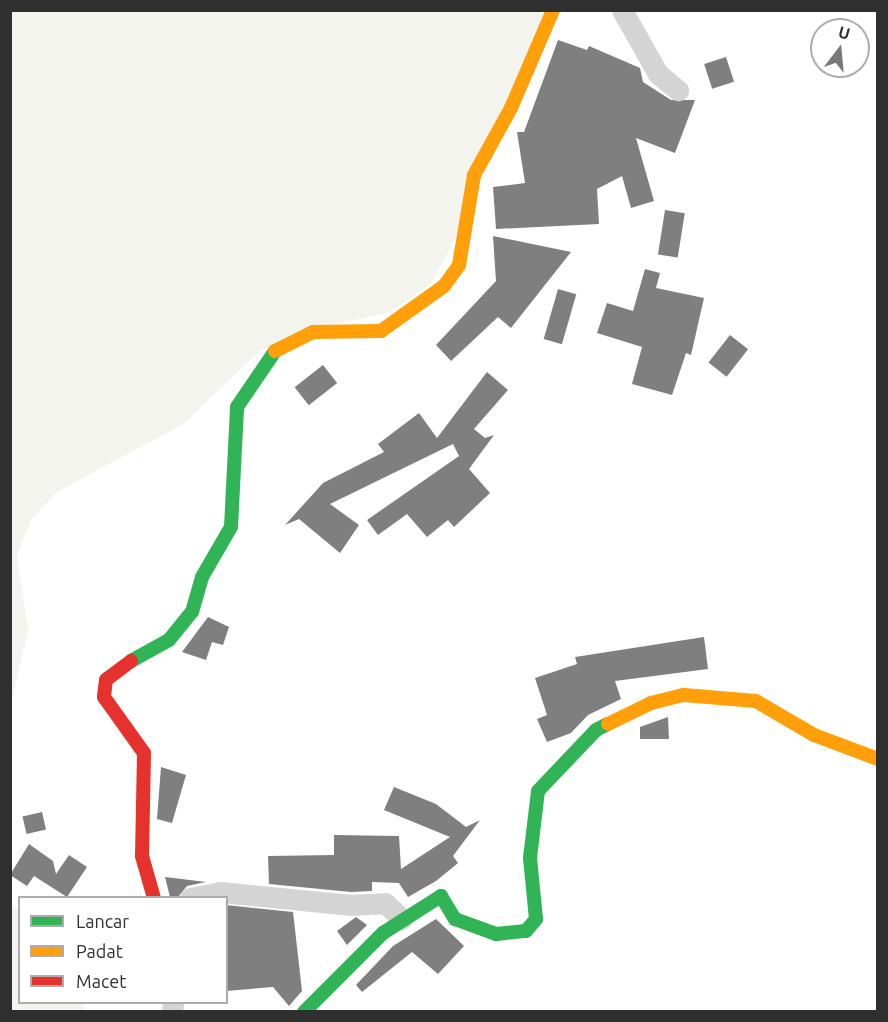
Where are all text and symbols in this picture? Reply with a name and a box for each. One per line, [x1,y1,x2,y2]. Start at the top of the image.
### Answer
north arrow [810,18,870,78]
text: U [837,22,852,43]
legend [18,896,228,1004]
text: Lancar [76,911,129,931]
text: Padat [76,941,123,961]
text: Macet [76,971,126,991]

